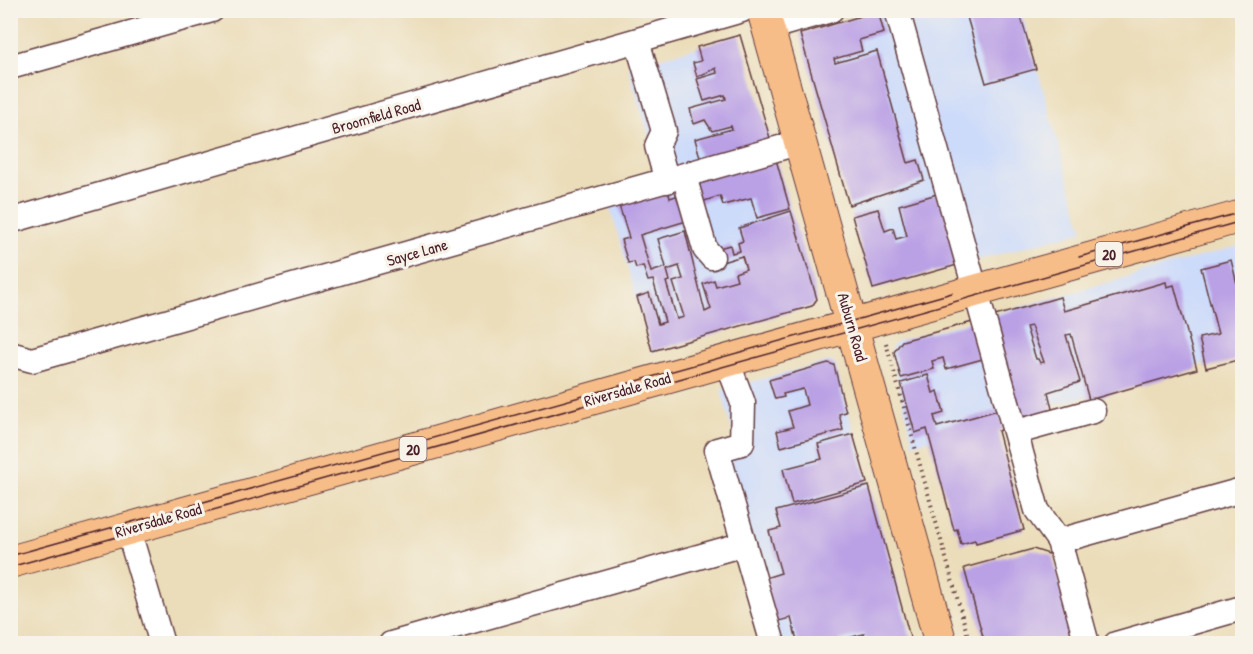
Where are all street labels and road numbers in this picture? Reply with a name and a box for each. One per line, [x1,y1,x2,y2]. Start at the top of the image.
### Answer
street label: Broomfield Road [329,93,423,139]
street label: Sayce Lane [384,233,451,271]
road number: 20 [1096,242,1122,266]
street label: Auburn Road [833,290,873,364]
street label: Riversdale Road [581,366,673,412]
road number: 20 [400,437,426,461]
street label: Riversdale Road [112,497,204,543]

